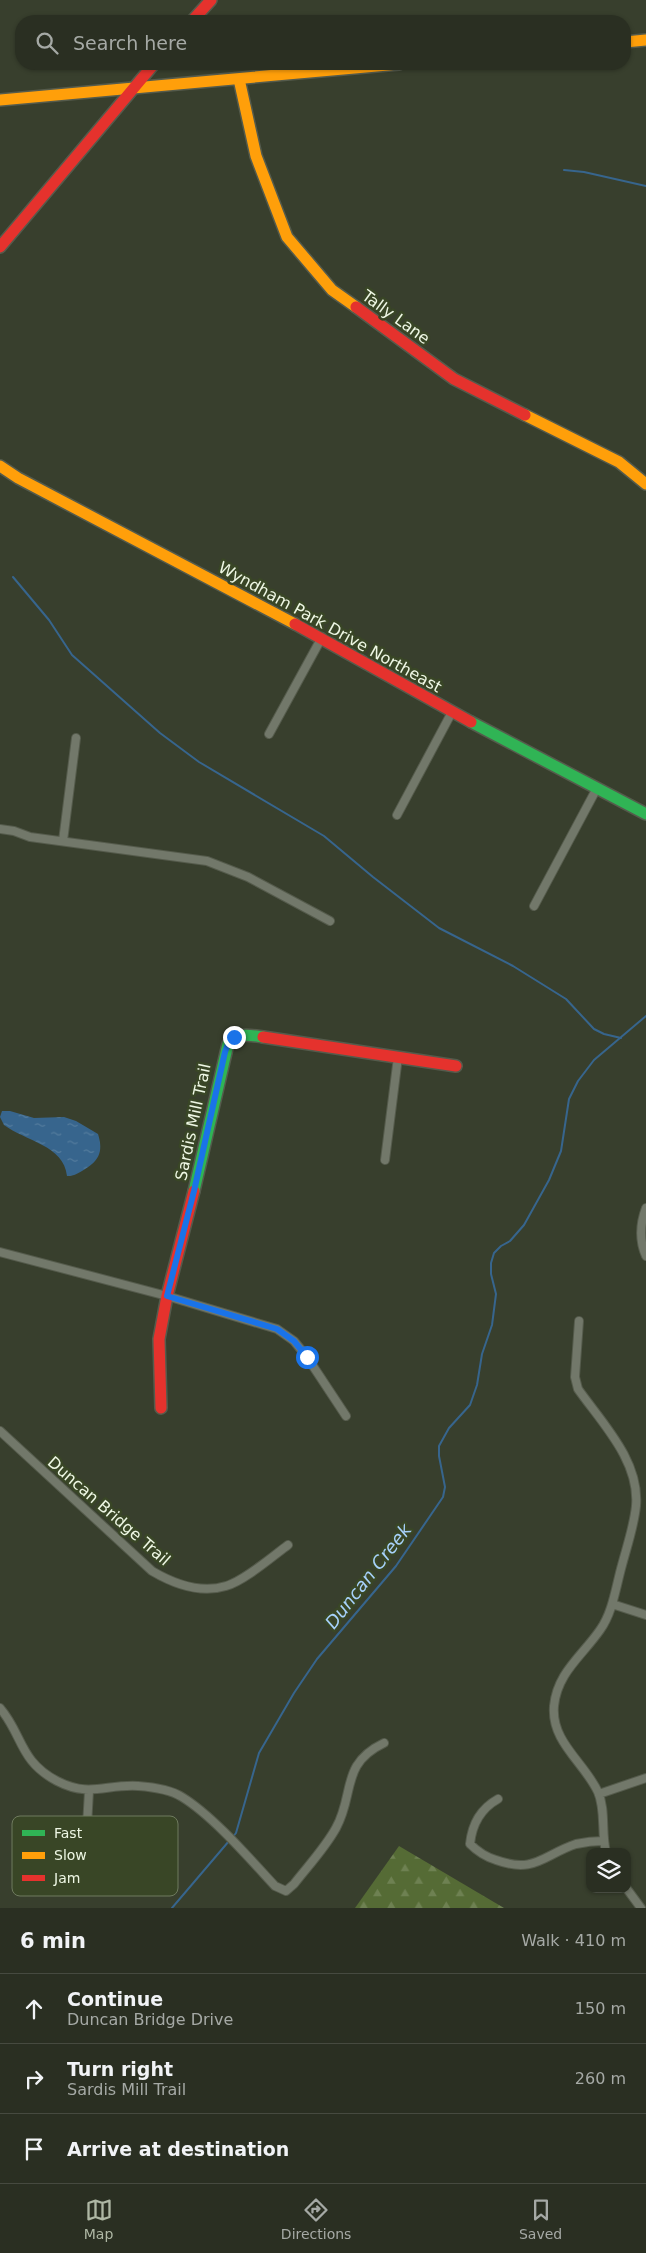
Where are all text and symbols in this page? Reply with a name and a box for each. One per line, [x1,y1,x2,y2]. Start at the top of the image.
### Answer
search box [15,15,631,70]
icon: search [33,29,61,57]
text: Search here [73,32,187,54]
street label: Tally Lane [358,285,434,348]
street label: Wyndham Park Drive Northeast [215,558,445,696]
route end [223,1026,246,1049]
street label: Sardis Mill Trail [171,1062,215,1182]
route start [296,1346,319,1369]
street label: Duncan Bridge Trail [44,1453,174,1569]
water label: Duncan Creek [321,1518,416,1633]
legend [12,1816,178,1896]
text: Fast [54,1825,83,1841]
text: Slow [54,1847,87,1863]
map controls [586,1848,631,1893]
button: layers [586,1848,631,1893]
text: Jam [53,1870,80,1886]
text: 6 min [20,1929,86,1953]
text: Walk · 410 m [521,1931,626,1950]
text: Continue [67,1988,163,2010]
icon: ahead [20,1995,48,2023]
text: 150 m [575,1999,626,2018]
text: Duncan Bridge Drive [67,2010,233,2029]
text: Turn right [67,2058,173,2080]
icon: right [20,2065,48,2093]
text: 260 m [575,2069,626,2088]
text: Sardis Mill Trail [67,2080,186,2099]
icon: arrive [20,2135,48,2163]
text: Arrive at destination [67,2138,289,2160]
tab: Map [84,2196,113,2242]
tab: Directions [281,2196,351,2242]
tab: Saved [519,2196,562,2242]

